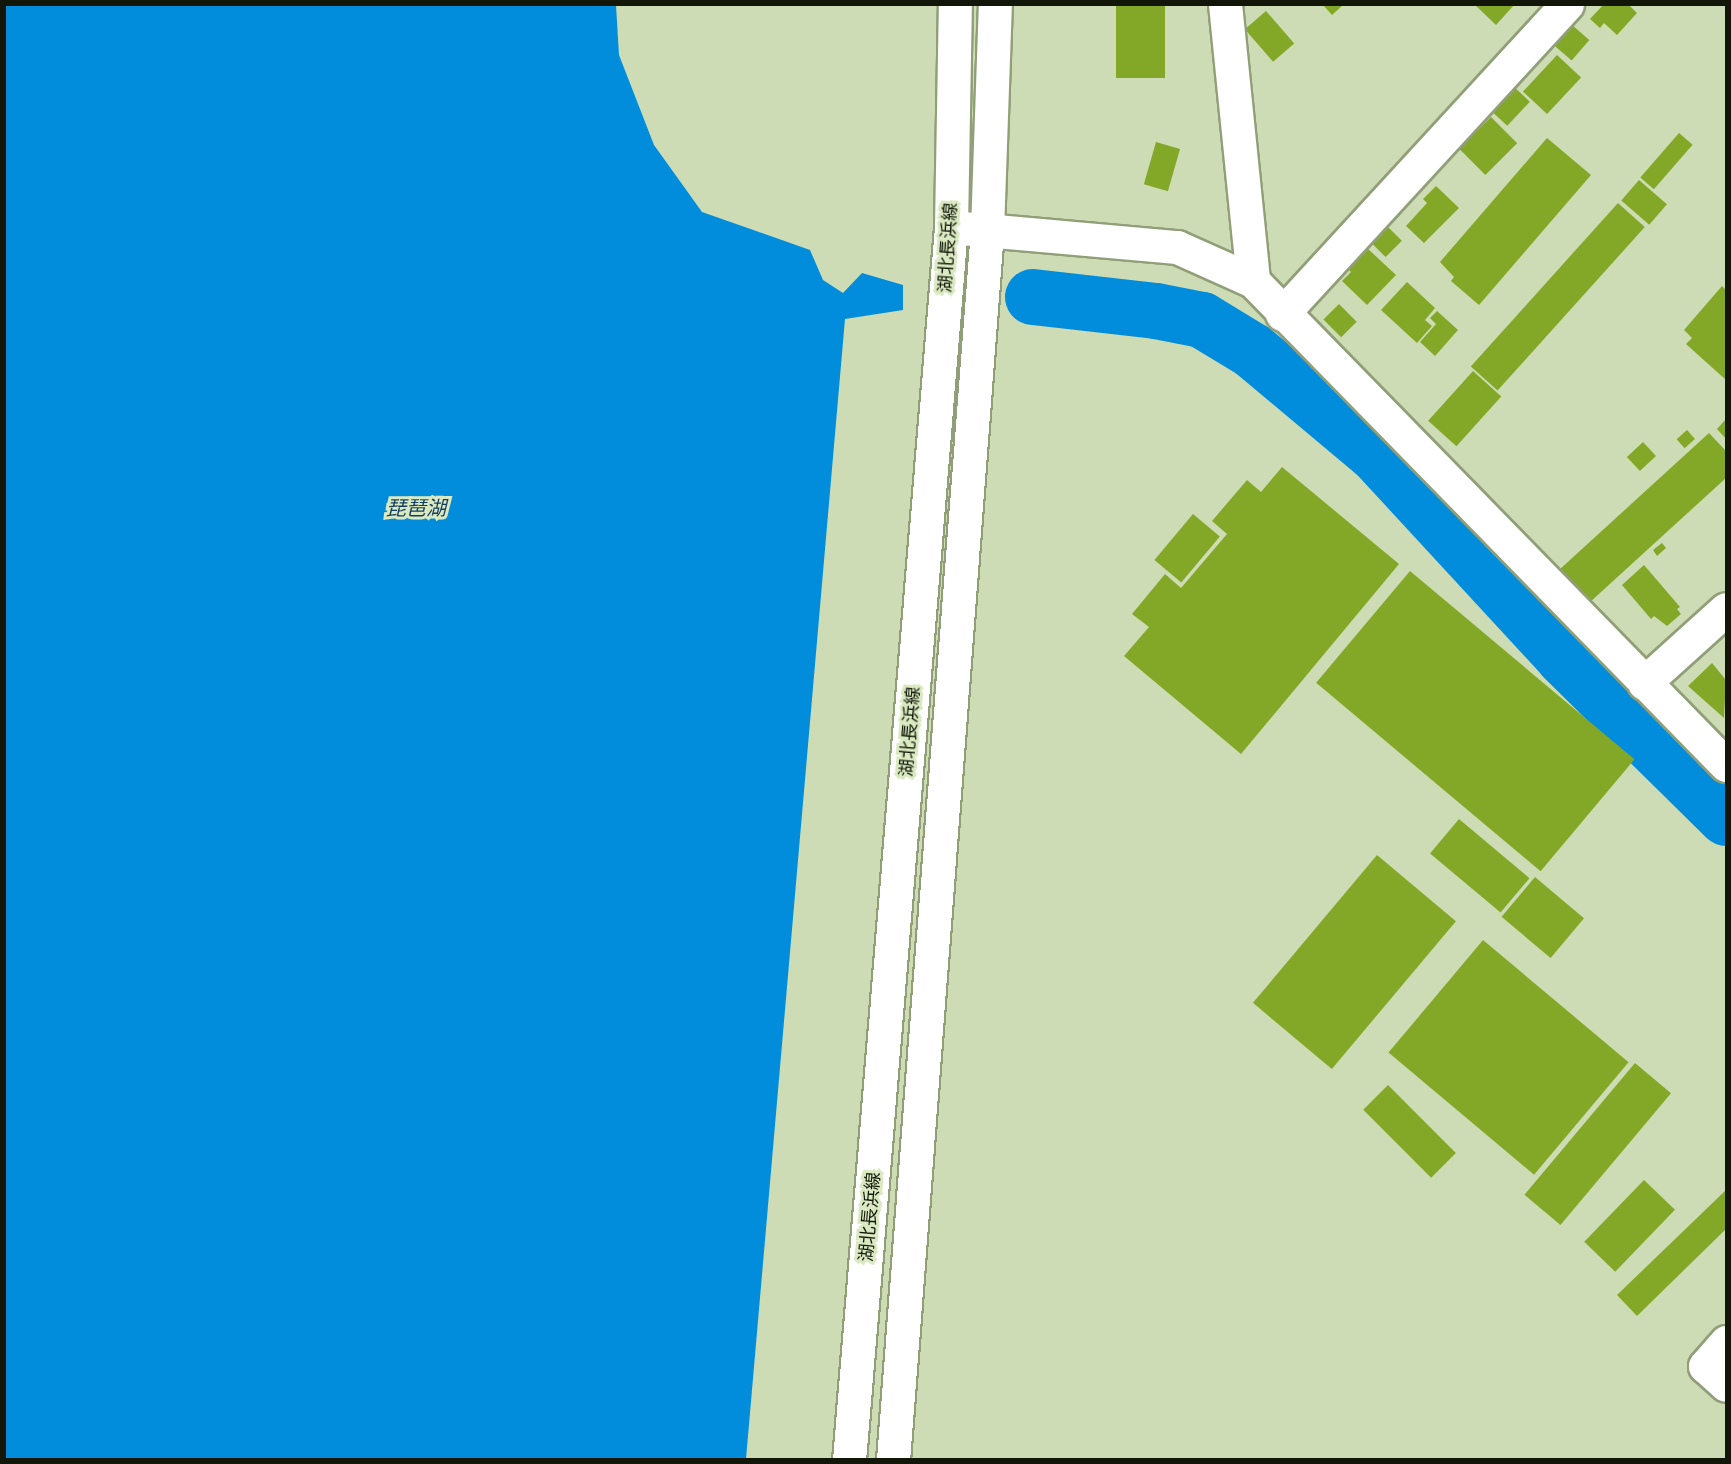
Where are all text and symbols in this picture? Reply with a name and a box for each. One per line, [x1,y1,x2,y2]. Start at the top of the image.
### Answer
street label: 湖北長浜線 [934,202,962,294]
water label: 琵琶湖 [386,496,446,520]
street label: 湖北長浜線 [895,686,925,778]
street label: 湖北長浜線 [855,1171,885,1263]

